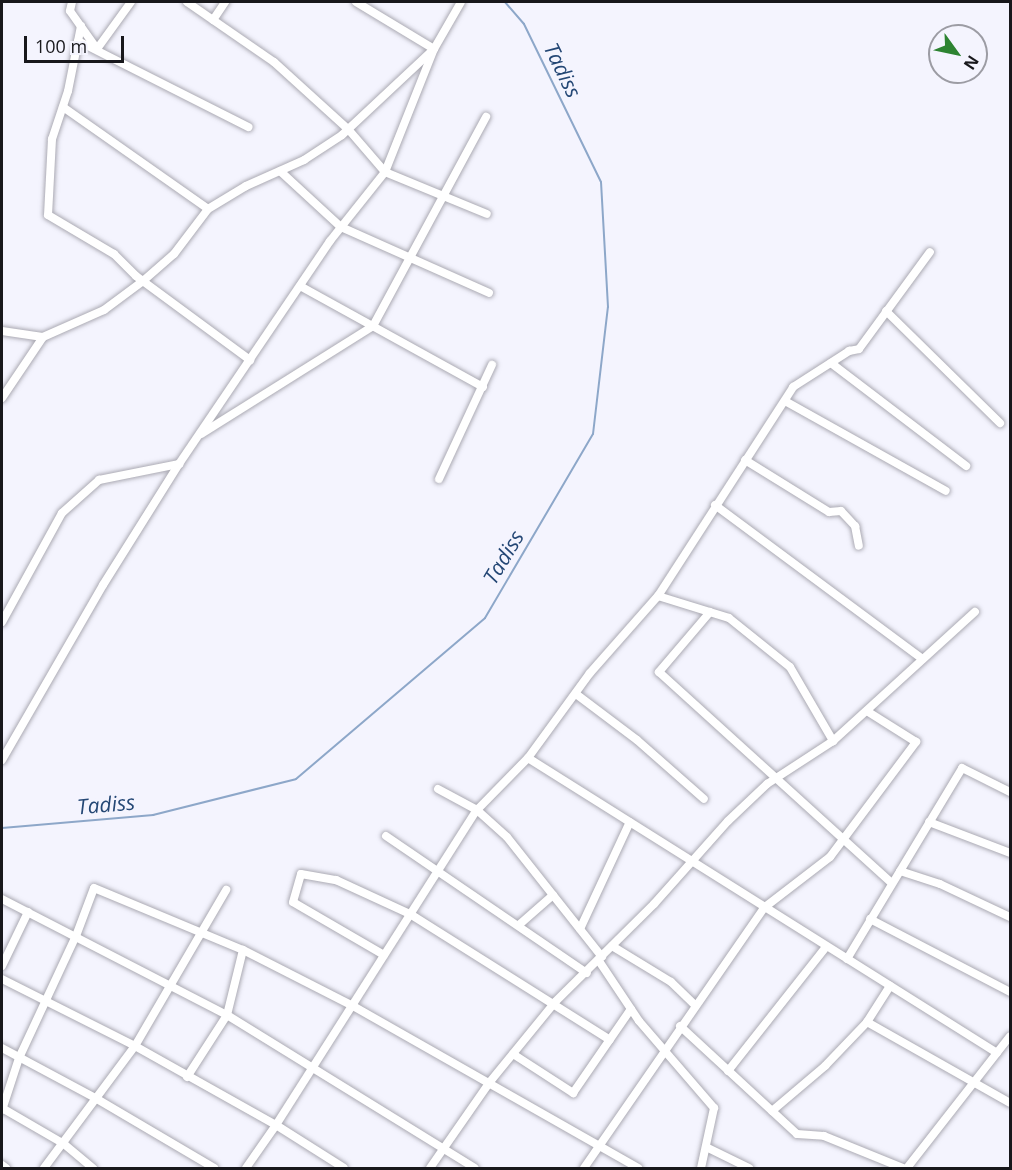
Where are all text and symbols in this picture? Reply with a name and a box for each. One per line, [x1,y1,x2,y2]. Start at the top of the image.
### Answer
scale bar [27,24,128,62]
north arrow [928,24,988,84]
text: 100 m [35,34,87,58]
water label: Tadiss [539,38,587,102]
text: N [959,51,984,74]
water label: Tadiss [477,526,529,588]
water label: Tadiss [76,789,136,819]

